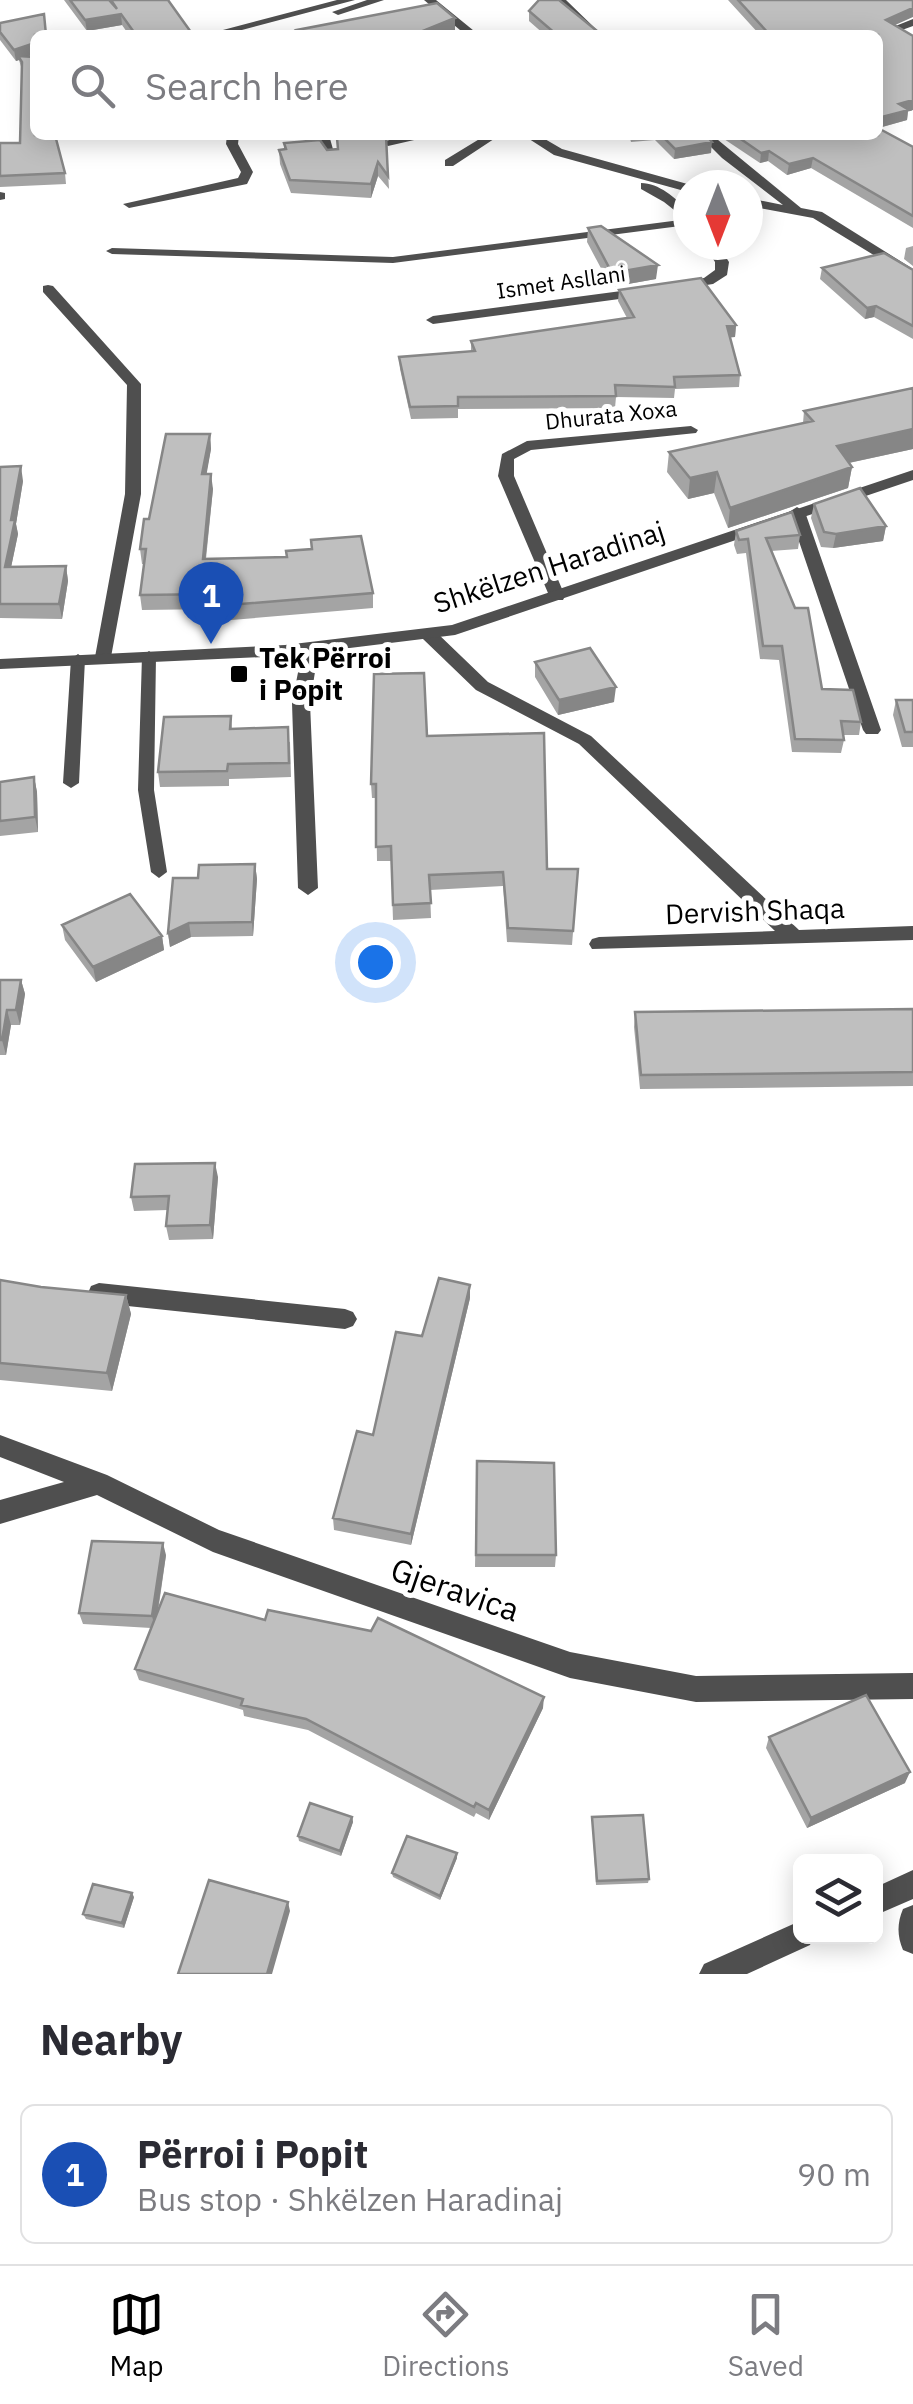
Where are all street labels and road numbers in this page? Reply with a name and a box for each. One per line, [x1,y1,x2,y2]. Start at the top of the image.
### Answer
street label: Ismet Asllani [494,258,627,305]
street label: Dhurata Xoxa [544,393,678,436]
street label: Shkëlzen Haradinaj [429,512,669,621]
street label: Dervish Shaqa [664,889,846,932]
street label: Gjeravica [386,1548,525,1631]

